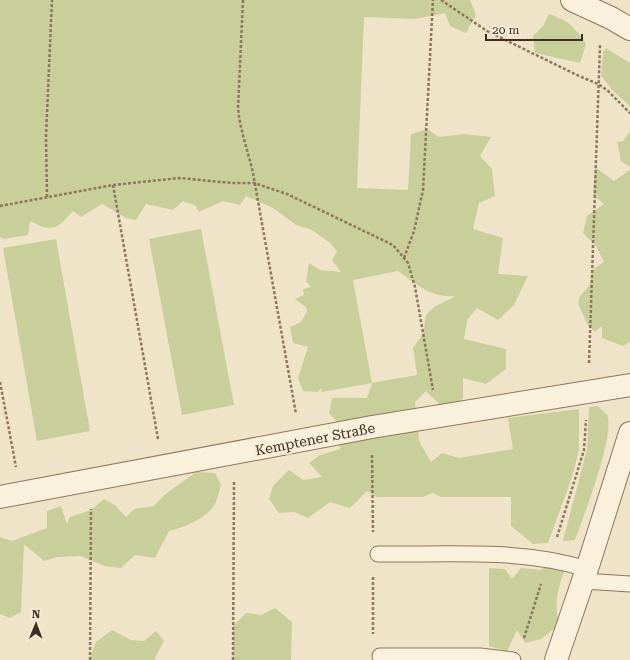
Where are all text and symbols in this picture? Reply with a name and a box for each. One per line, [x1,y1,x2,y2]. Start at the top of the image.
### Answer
scale bar [486,16,582,42]
text: 20 m [492,23,519,37]
street label: Kemptener Straße [254,419,377,458]
north arrow [16,604,56,644]
text: N [32,608,41,621]

